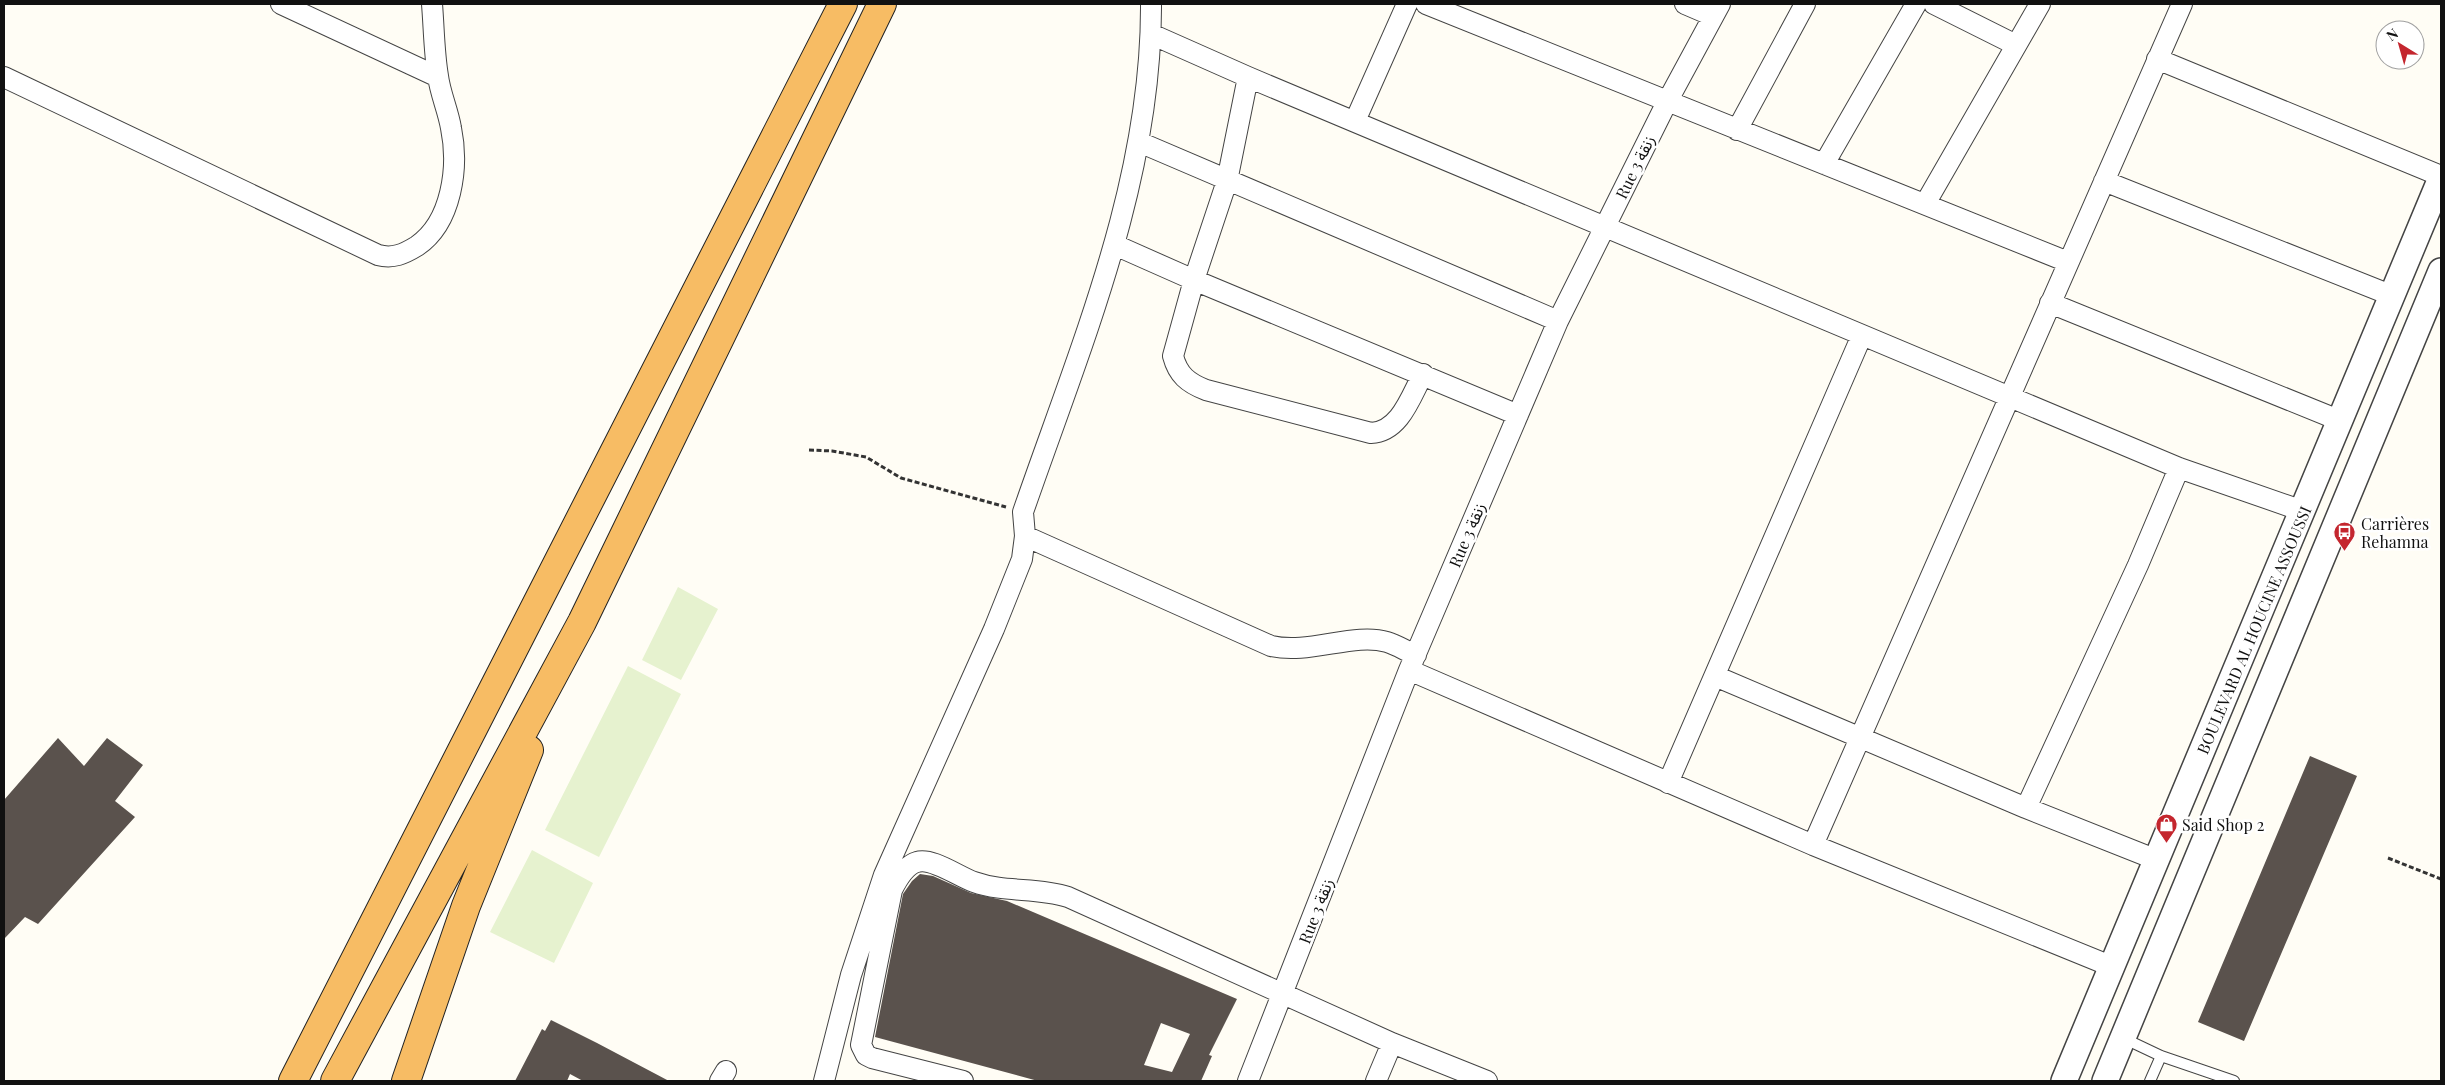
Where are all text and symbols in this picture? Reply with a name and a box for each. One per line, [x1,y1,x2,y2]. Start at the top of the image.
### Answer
north arrow [2375,20,2425,70]
text: N [2382,24,2402,45]
street label: Rue 3 زنقة [1610,131,1659,202]
street label: Rue 3 زنقة [1444,499,1490,570]
street label: BOULEVARD AL HOUCINE ASSOUSSI [2192,503,2315,757]
place label: Carrières Rehamna [2361,513,2429,552]
bus stop icon: Carrières Rehamna [2333,521,2357,552]
shop icon: Said Shop 2 [2154,813,2178,844]
place label: Said Shop 2 [2182,814,2264,835]
street label: Rue 3 زنقة [1293,875,1338,946]

